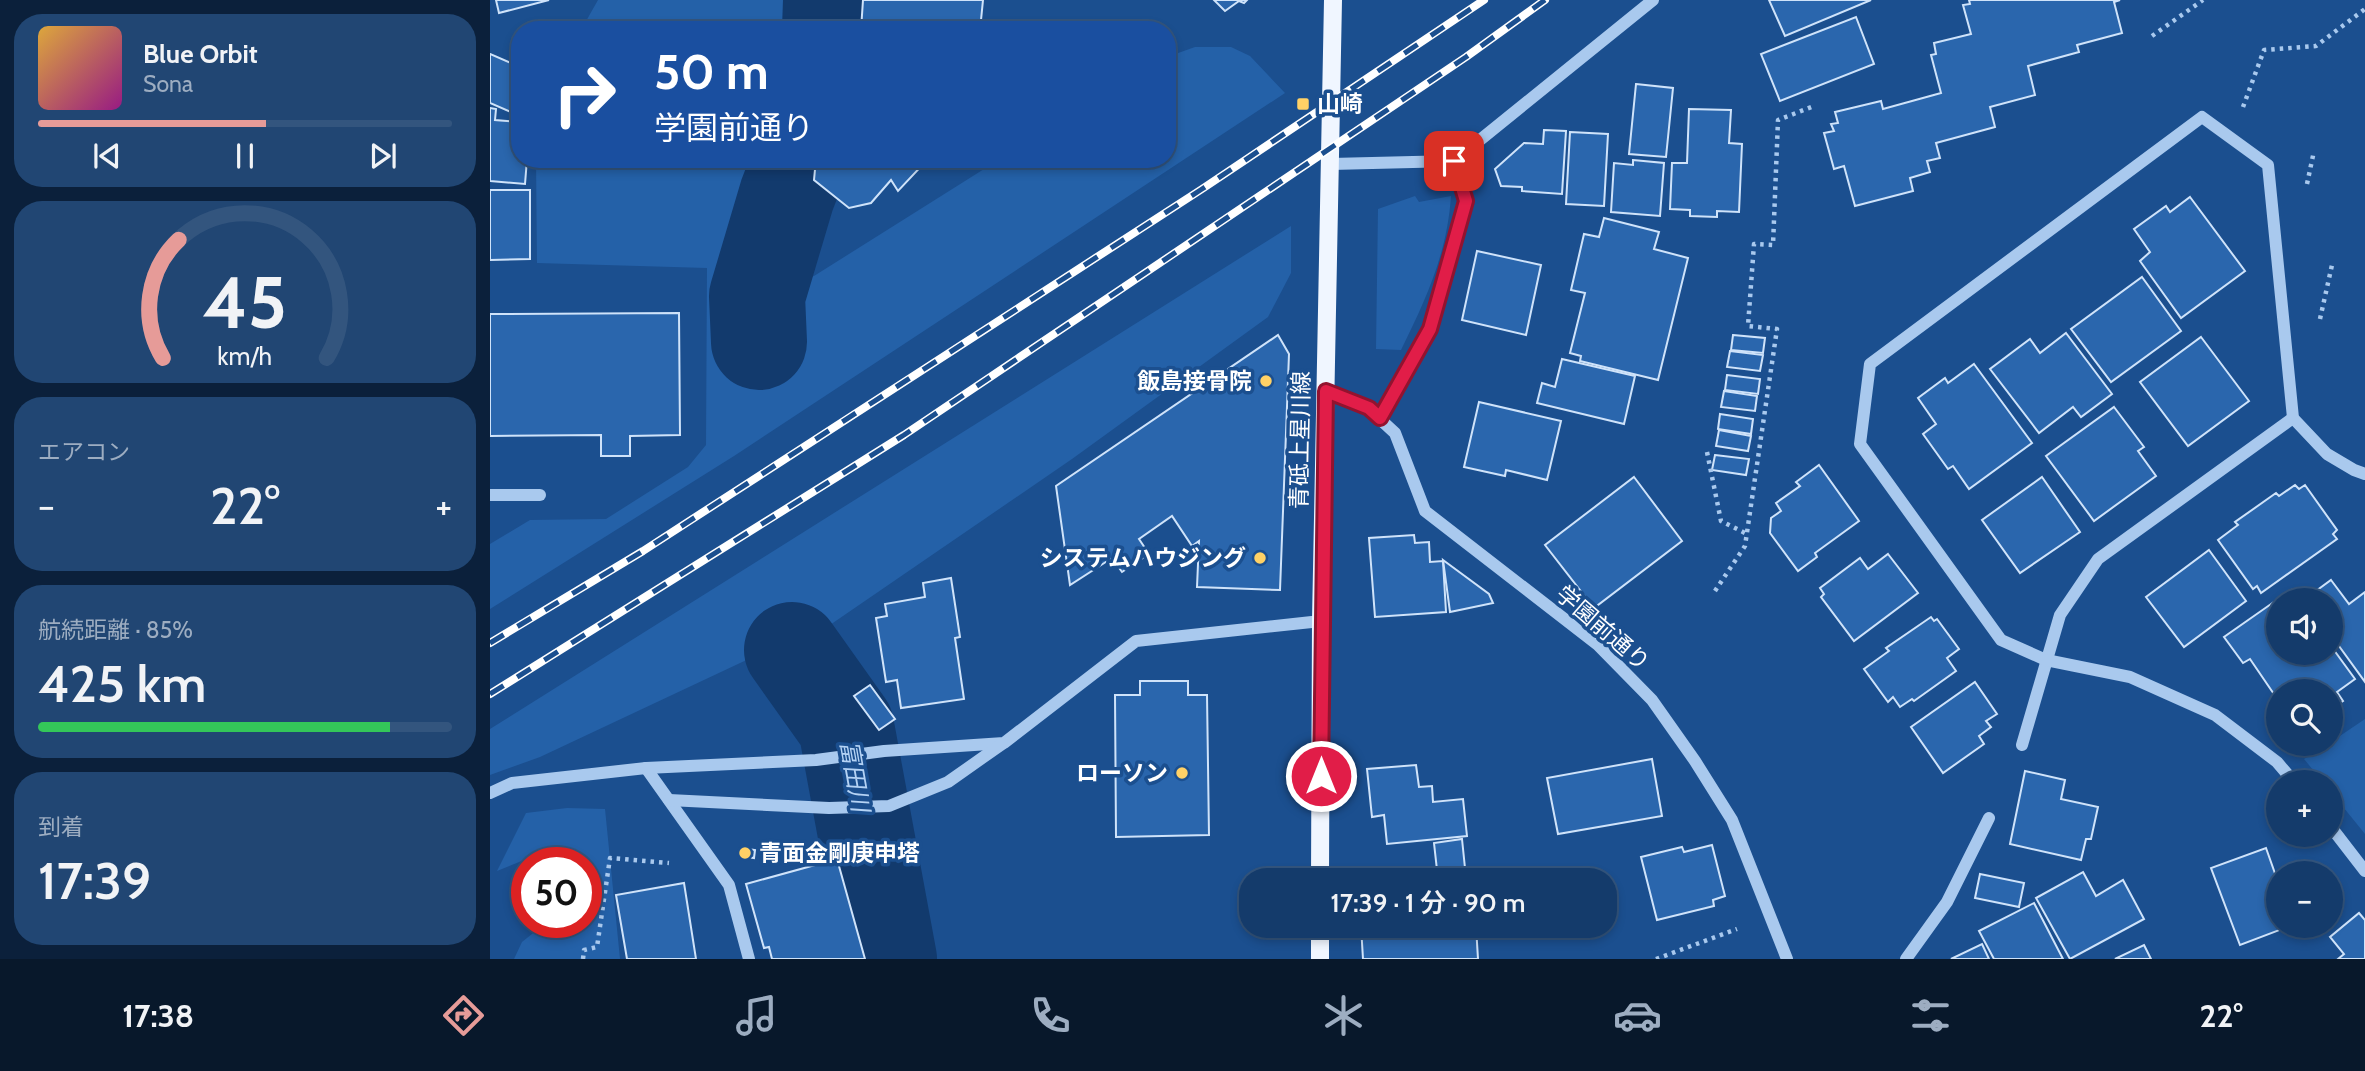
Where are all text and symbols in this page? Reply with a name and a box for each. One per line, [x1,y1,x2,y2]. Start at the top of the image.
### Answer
text: Blue Orbit [143,38,258,70]
text: 50 m [654,42,769,101]
icon: right [539,49,630,140]
text: Sona [143,70,193,98]
place label: 山崎 [1317,90,1363,118]
marker: 山崎 [1295,96,1311,112]
text: 学園前通り [654,108,814,147]
pin [1424,131,1484,191]
icon: previous [88,137,126,175]
icon: pause [226,137,264,175]
icon: next [364,137,402,175]
icon: arrive [1435,142,1473,180]
text: 45 [203,259,287,347]
text: km/h [218,341,272,371]
place label: 飯島接骨院 [1137,367,1252,395]
street label: 青砥上星川線 [1285,371,1315,509]
marker: 飯島接骨院 [1258,373,1274,389]
text: エアコン [38,438,130,466]
text: 22° [210,474,280,537]
text: − [38,482,55,529]
text: + [435,482,452,529]
place label: システムハウジング [1040,544,1246,572]
marker: システムハウジング [1252,550,1268,566]
street label: 学園前通り [1550,580,1656,676]
map controls [2266,588,2343,938]
button: sound [2266,588,2343,665]
text: 航続距離 · 85% [38,616,193,644]
text: 425 km [38,652,206,715]
button: search [2266,679,2343,756]
water label: 富田川 [834,738,876,817]
position arrow [1284,739,1358,813]
place label: ローソン [1076,759,1168,787]
marker: ローソン [1174,765,1190,781]
button: + [2266,770,2343,847]
text: 到着 [38,813,84,841]
place label: 青面金剛庚申塔 [759,839,920,867]
marker: 青面金剛庚申塔 [737,845,753,861]
speed limit sign: 50 [511,847,602,938]
text: 17:39 [38,849,151,912]
button: − [2266,861,2343,938]
text: 17:39 · 1 分 · 90 m [1331,887,1525,919]
icon: directions [439,991,488,1040]
icon: music [732,991,781,1040]
icon: phone [1026,991,1075,1040]
icon: climate [1319,991,1368,1040]
icon: car [1613,991,1662,1040]
icon: filters [1906,991,1955,1040]
text: 17:38 [122,996,194,1035]
text: 22° [2200,996,2243,1035]

